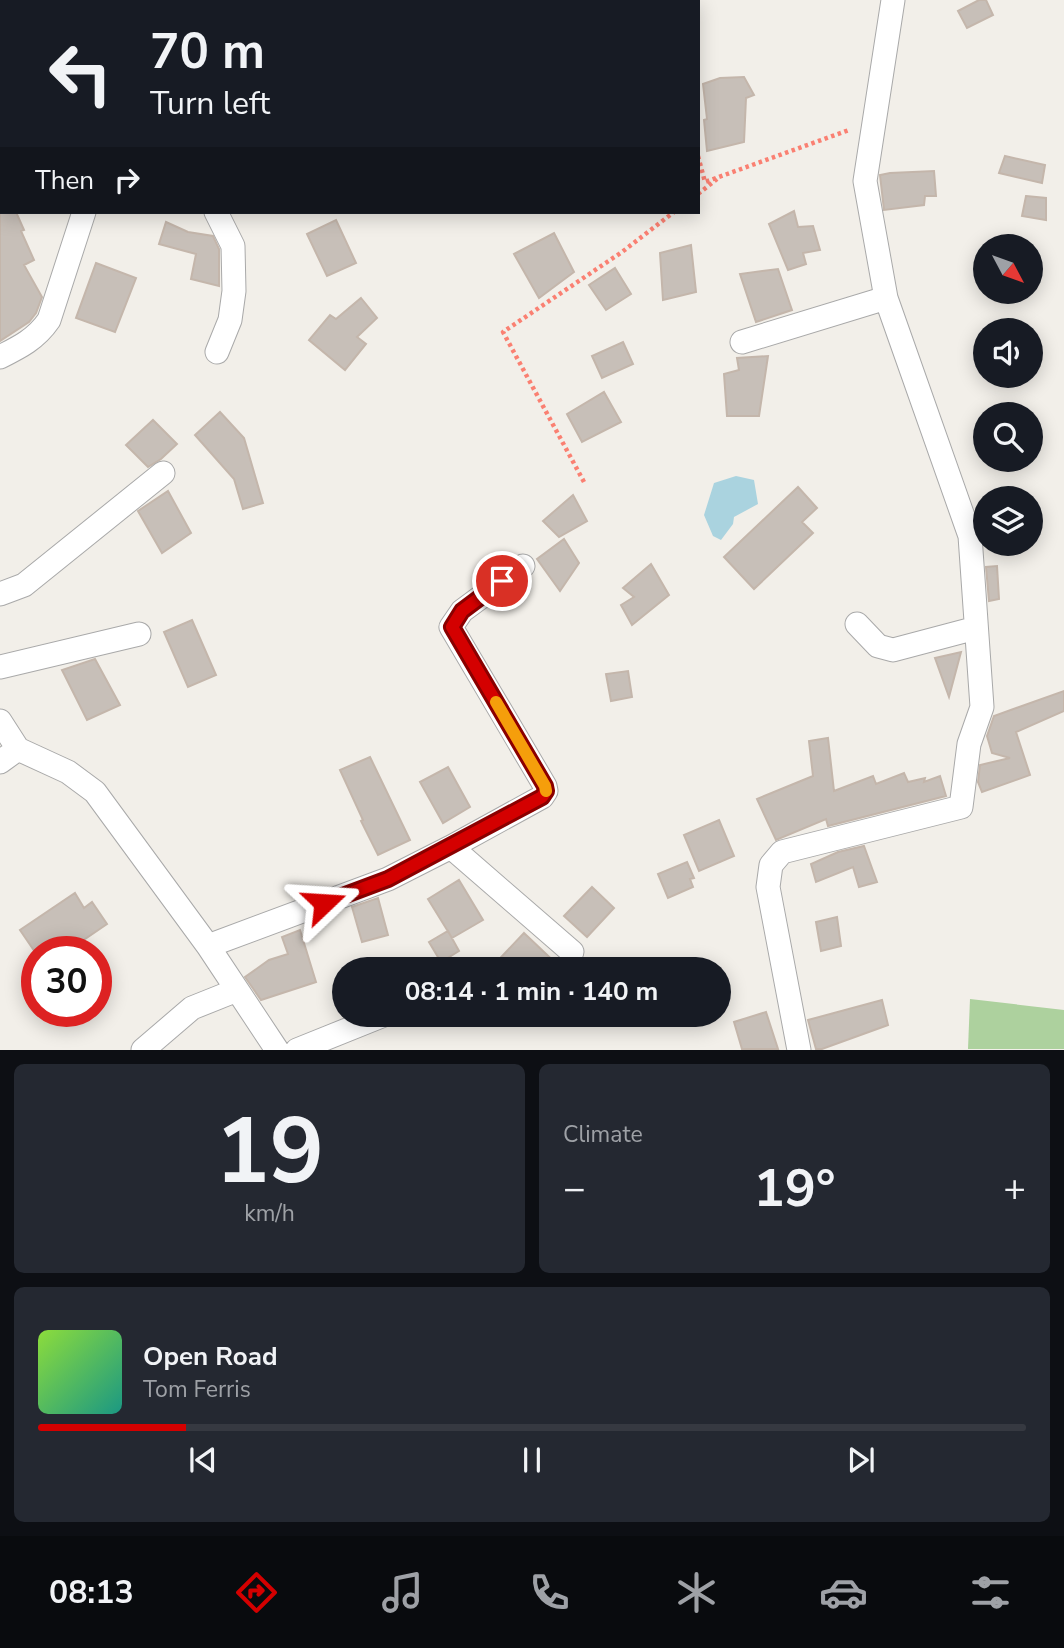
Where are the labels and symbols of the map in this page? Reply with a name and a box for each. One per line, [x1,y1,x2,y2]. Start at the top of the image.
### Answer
north arrow [973,234,1043,304]
pin [472,551,532,611]
position arrow [287,866,361,940]
speed limit sign: 30 [21,936,112,1027]

